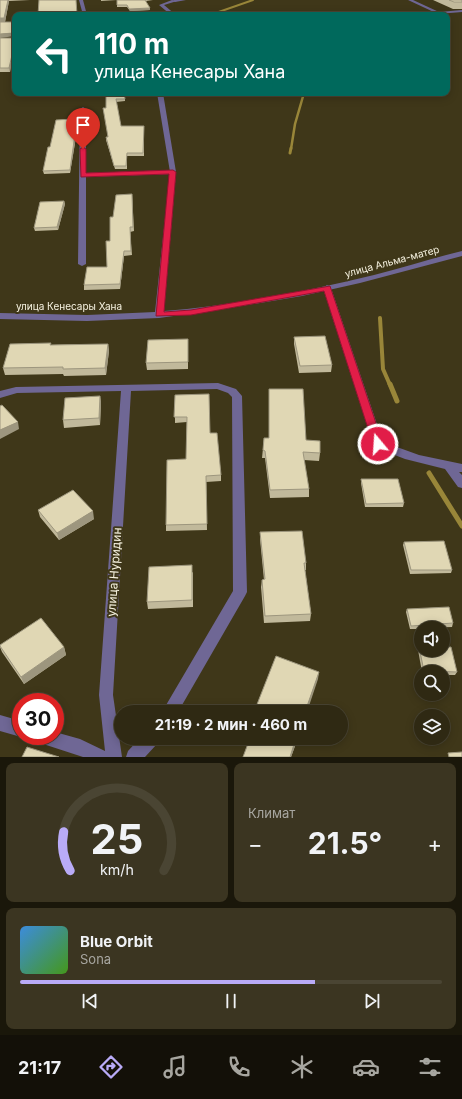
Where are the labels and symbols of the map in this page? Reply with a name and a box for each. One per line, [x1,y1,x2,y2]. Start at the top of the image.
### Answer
pin [66,108,100,149]
street label: улица Альма-матер [344,243,440,279]
street label: улица Кенесары Хана [16,300,122,312]
position arrow [357,423,399,465]
street label: улица Нуридин [103,527,125,617]
speed limit sign: 30 [12,693,64,745]

